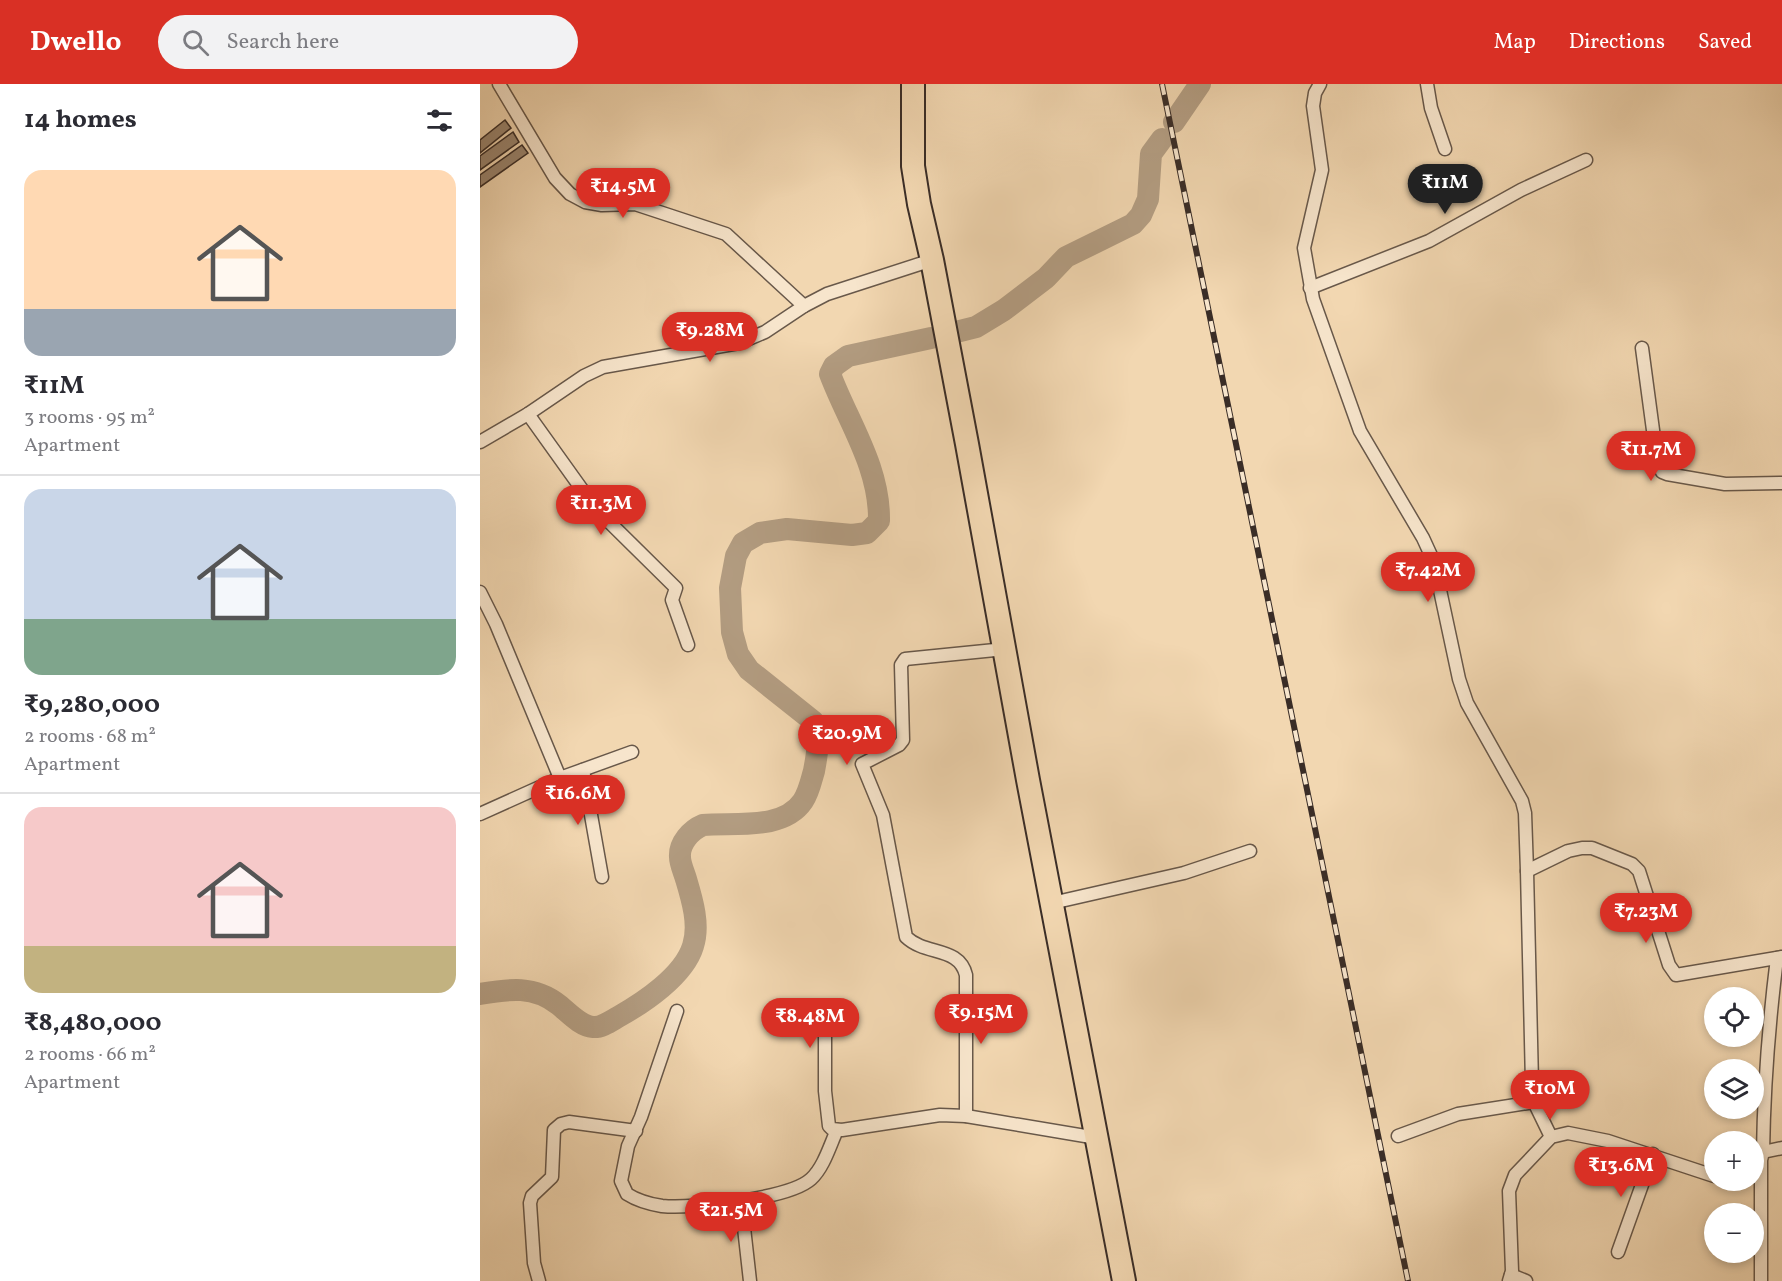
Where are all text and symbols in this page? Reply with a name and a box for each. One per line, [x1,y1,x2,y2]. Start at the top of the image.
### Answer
search box [158,15,578,69]
text: Dwello [30,23,122,62]
icon: search [179,26,212,59]
text: Search here [227,27,339,58]
text: Map [1494,28,1536,57]
text: Directions [1569,28,1665,57]
text: Saved [1698,28,1752,57]
text: 14 homes [24,102,137,138]
icon: filters [423,104,456,137]
pin: ₹11M [1409,164,1481,215]
pin: ₹14.5M [574,168,672,219]
text: ₹11M [1422,169,1468,197]
text: ₹14.5M [590,173,656,201]
icon: home [186,209,294,317]
pin: ₹9.28M [661,312,759,363]
text: ₹9.28M [676,317,744,345]
text: ₹11M [24,368,84,404]
text: 3 rooms · 95 m² [24,404,155,432]
pin: ₹11.7M [1602,431,1700,482]
text: Apartment [24,432,120,460]
text: ₹11.7M [1620,436,1682,464]
pin: ₹11.3M [552,485,650,536]
text: ₹11.3M [570,490,632,518]
icon: home [186,528,294,636]
pin: ₹7.42M [1379,552,1477,603]
text: ₹7.42M [1395,557,1461,585]
text: ₹9,280,000 [24,687,160,723]
pin: ₹20.9M [798,715,896,766]
text: ₹20.9M [812,720,882,748]
text: 2 rooms · 68 m² [24,723,156,751]
text: Apartment [24,751,120,779]
pin: ₹16.6M [529,775,627,826]
text: ₹16.6M [545,780,611,808]
icon: home [186,846,294,954]
pin: ₹7.23M [1597,893,1695,944]
text: ₹7.23M [1614,898,1678,926]
map controls [1704,987,1764,1263]
button: locate [1704,987,1764,1047]
pin: ₹9.15M [932,994,1030,1045]
pin: ₹8.48M [761,998,859,1049]
text: ₹9.15M [949,999,1013,1027]
text: ₹8.48M [775,1003,845,1031]
text: ₹8,480,000 [24,1005,161,1041]
text: 2 rooms · 66 m² [24,1041,156,1069]
button: layers [1704,1059,1764,1119]
text: Apartment [24,1069,120,1097]
pin: ₹10M [1514,1070,1586,1121]
text: ₹10M [1525,1075,1575,1103]
button: + [1704,1131,1764,1191]
pin: ₹13.6M [1572,1147,1670,1198]
text: ₹13.6M [1588,1152,1654,1180]
pin: ₹21.5M [682,1192,780,1243]
text: ₹21.5M [699,1197,763,1225]
button: − [1704,1203,1764,1263]

